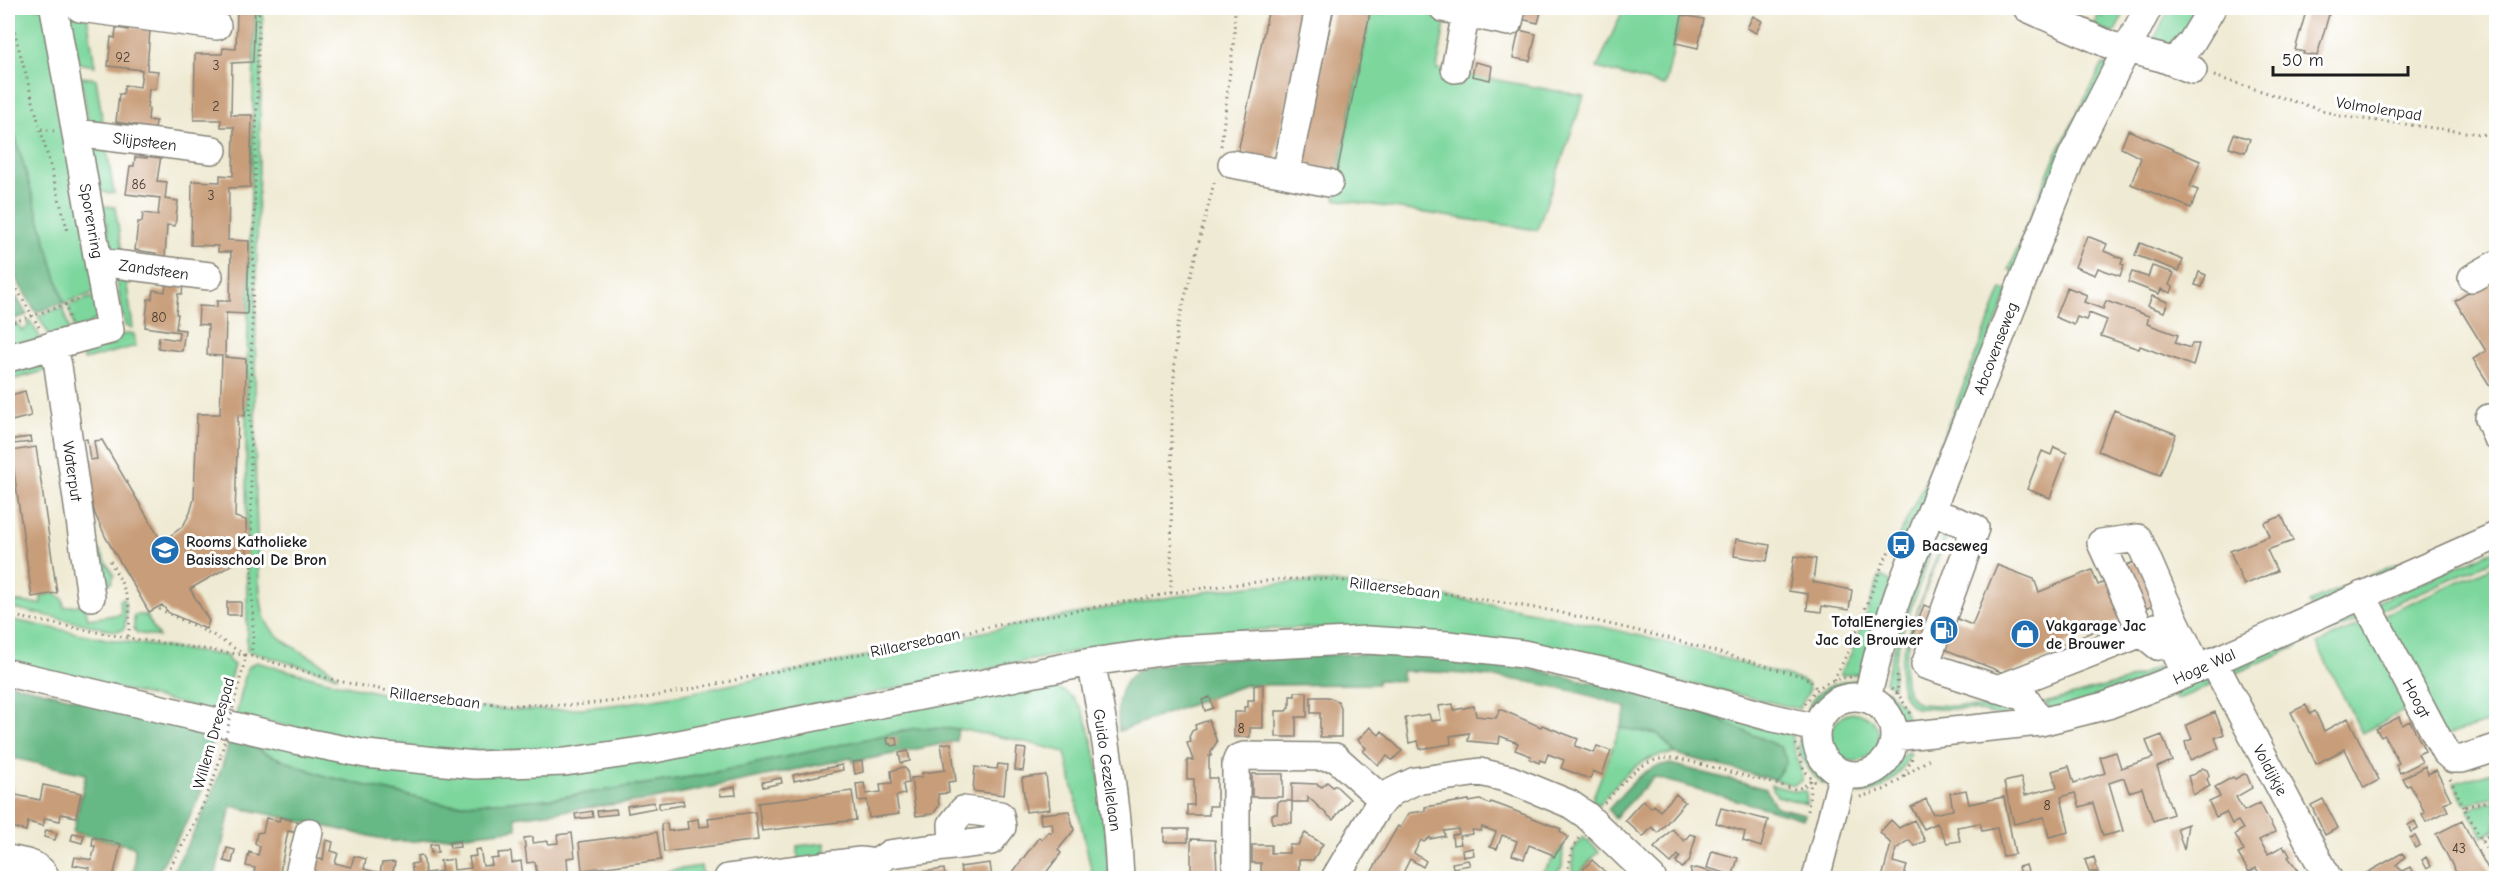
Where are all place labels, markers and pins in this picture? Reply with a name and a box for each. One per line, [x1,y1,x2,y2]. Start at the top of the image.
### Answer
bus stop icon: Bacseweg [1885,529,1917,561]
place label: Rooms Katholieke Basisschool De Bron [186,533,327,569]
school or university icon: Rooms Katholieke Basisschool De Bron [149,534,181,566]
place label: Bacseweg [1922,537,1989,555]
place label: TotalEnergies Jac de Brouwer [1815,613,1924,649]
fuel station icon: TotalEnergies Jac de Brouwer [1928,614,1960,646]
place label: Vakgarage Jac de Brouwer [2046,617,2147,653]
shop icon: Vakgarage Jac de Brouwer [2009,618,2041,650]

